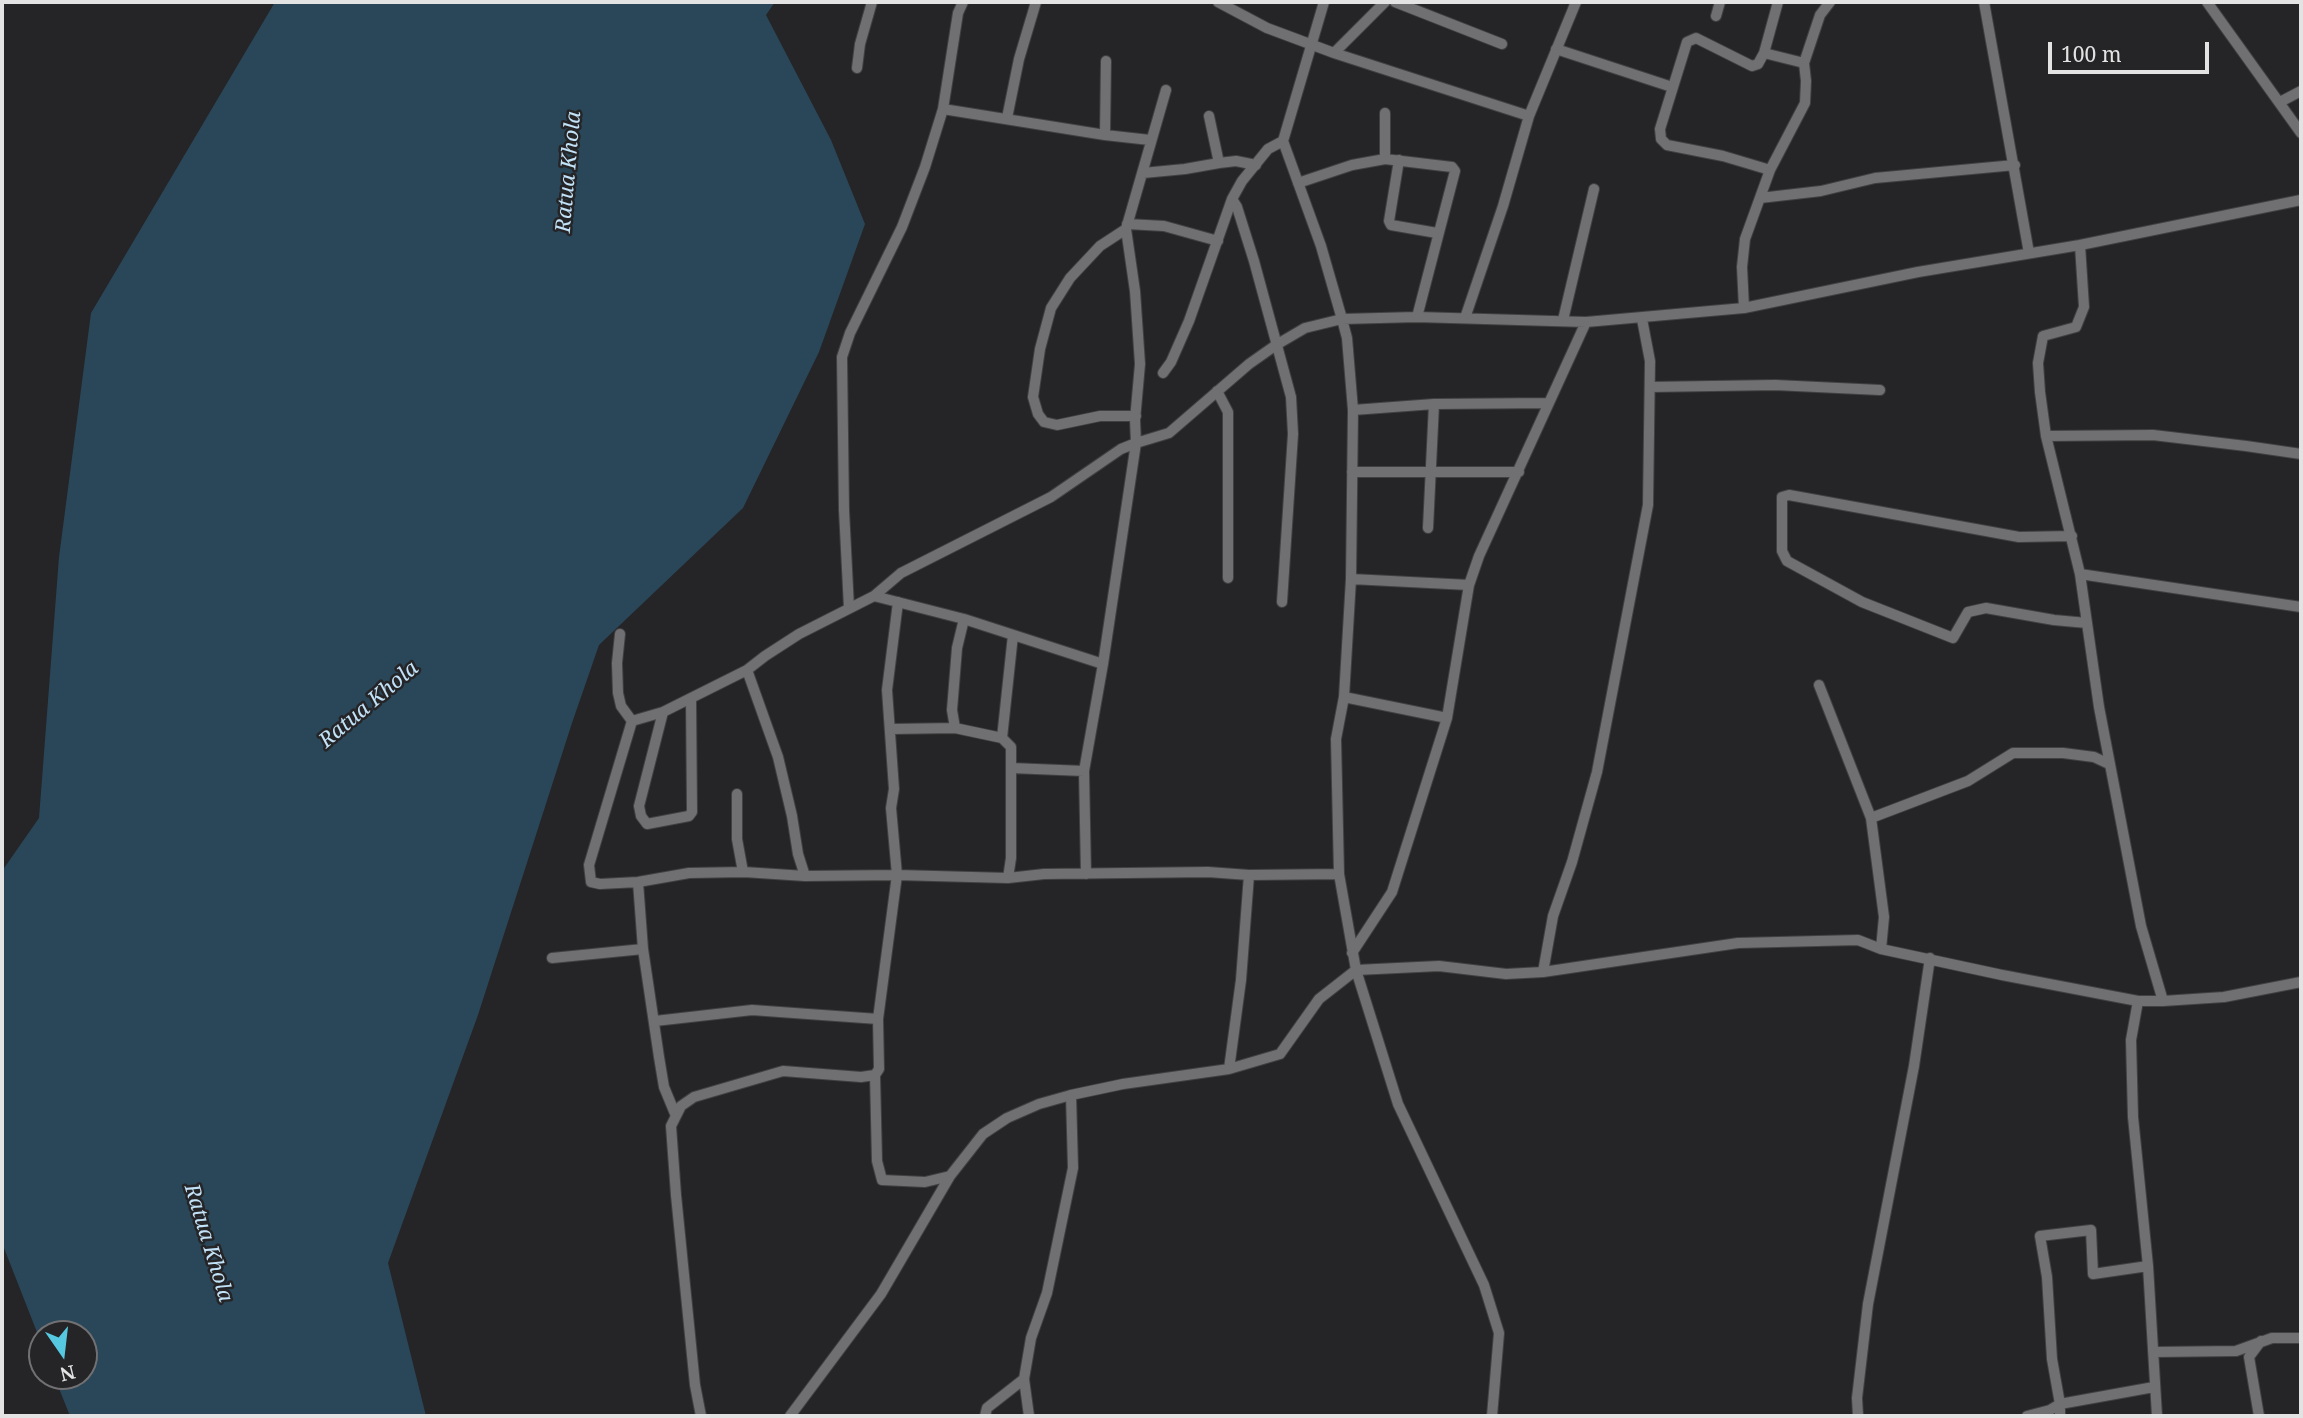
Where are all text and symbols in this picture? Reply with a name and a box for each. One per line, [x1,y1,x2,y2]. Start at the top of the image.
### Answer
scale bar [2051,28,2212,72]
text: 100 m [2061,40,2122,68]
water label: Ratua Khola [551,110,587,234]
water label: Ratua Khola [314,656,424,754]
water label: Ratua Khola [178,1181,238,1305]
north arrow [28,1320,98,1390]
text: N [57,1359,78,1388]

